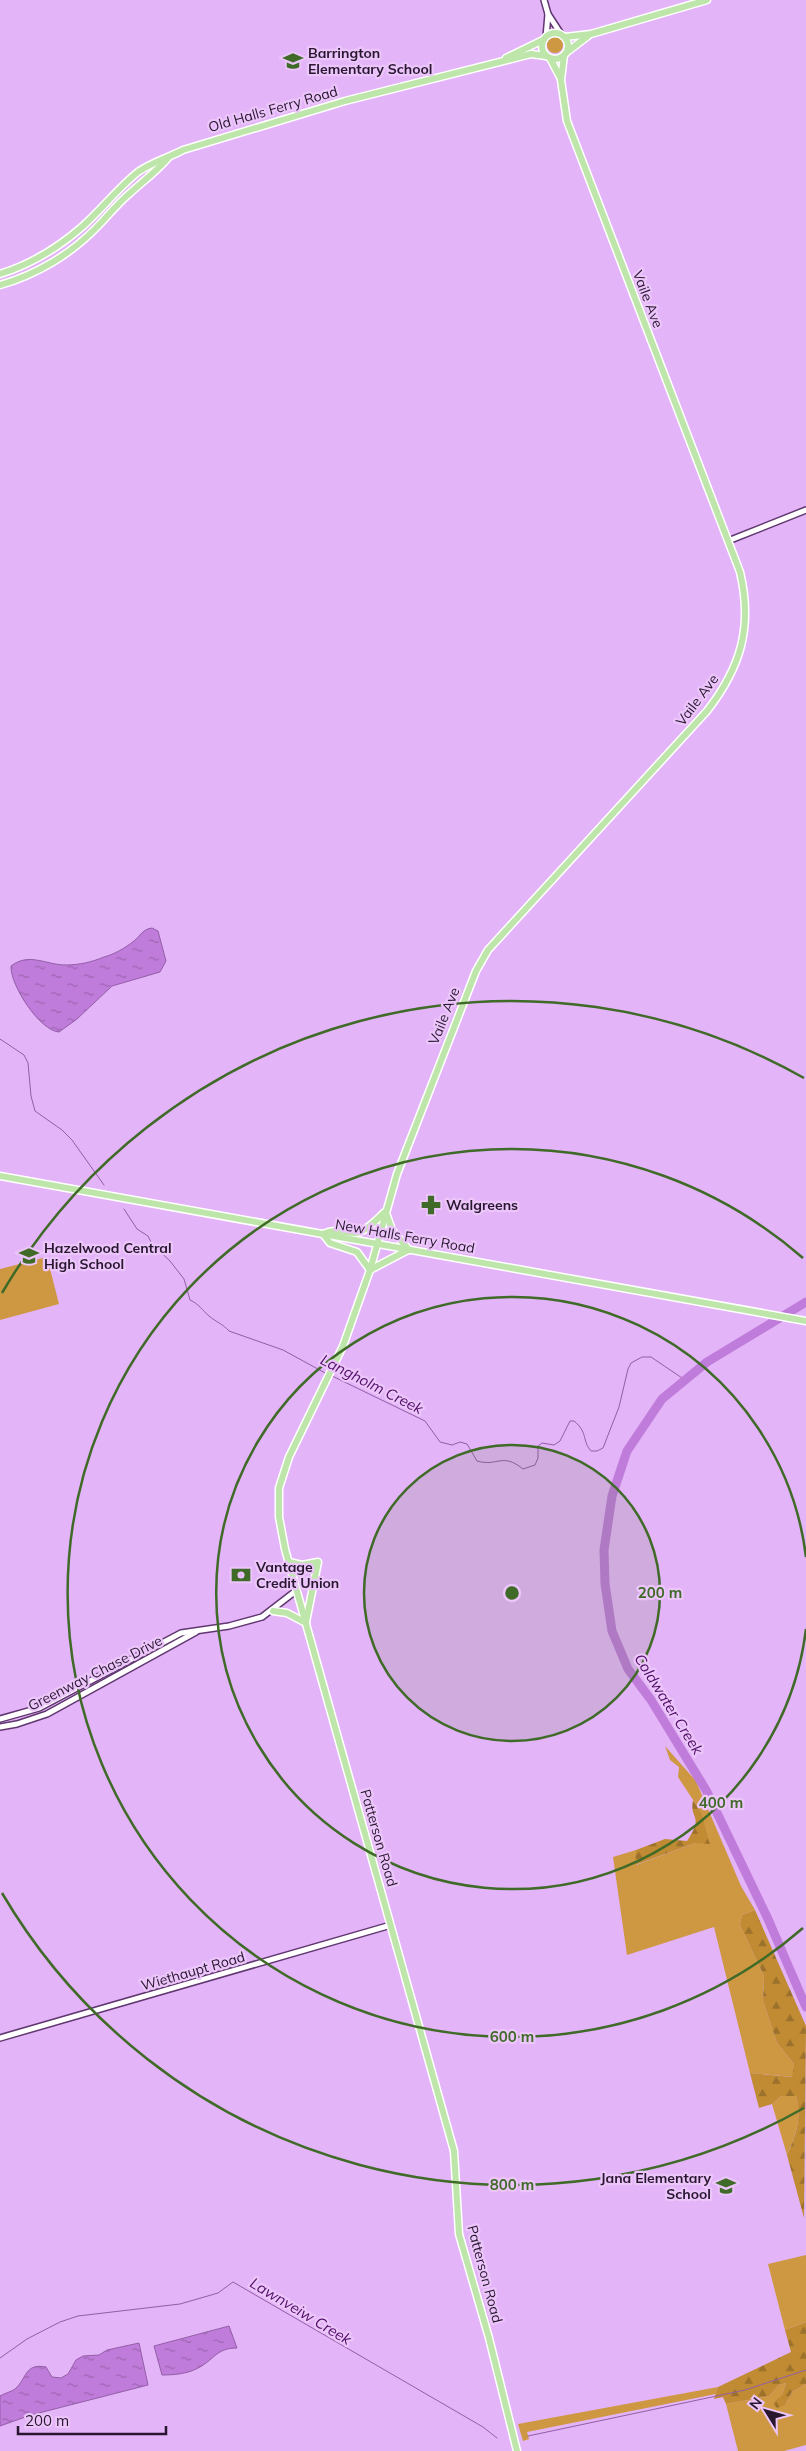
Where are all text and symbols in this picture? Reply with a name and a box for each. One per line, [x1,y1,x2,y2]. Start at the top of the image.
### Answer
place label: Barrington Elementary School [308,44,432,78]
school or university icon: Barrington Elementary School [282,50,304,72]
street label: Old Halls Ferry Road [206,82,340,136]
street label: Vaile Ave [629,268,667,330]
street label: Vaile Ave [672,671,722,729]
street label: Vaile Ave [424,985,464,1047]
pharmacy icon: Walgreens [420,1194,442,1216]
place label: Walgreens [446,1196,518,1214]
street label: New Halls Ferry Road [334,1215,476,1257]
place label: Hazelwood Central High School [44,1239,172,1273]
school or university icon: Hazelwood Central High School [18,1245,40,1267]
water label: Langholm Creek [317,1350,428,1419]
place label: Vantage Credit Union [255,1558,339,1592]
bank icon: Vantage Credit Union [230,1564,252,1586]
text: 200 m [638,1583,682,1602]
centre of rings [503,1584,521,1602]
street label: Greenway Chase Drive [25,1631,165,1715]
water label: Coldwater Creek [630,1650,708,1759]
street label: Patterson Road [357,1787,401,1889]
text: 400 m [699,1793,743,1812]
street label: Wiethaupt Road [139,1948,247,1994]
text: 600 m [490,2027,534,2046]
place label: Jana Elementary School [600,2169,711,2203]
text: 800 m [490,2175,534,2194]
school or university icon: Jana Elementary School [715,2175,737,2197]
street label: Patterson Road [463,2223,507,2325]
water label: Lawnveiw Creek [247,2273,356,2349]
north arrow [741,2386,791,2436]
text: N [745,2394,766,2413]
scale bar [18,2404,165,2436]
text: 200 m [25,2411,69,2430]

